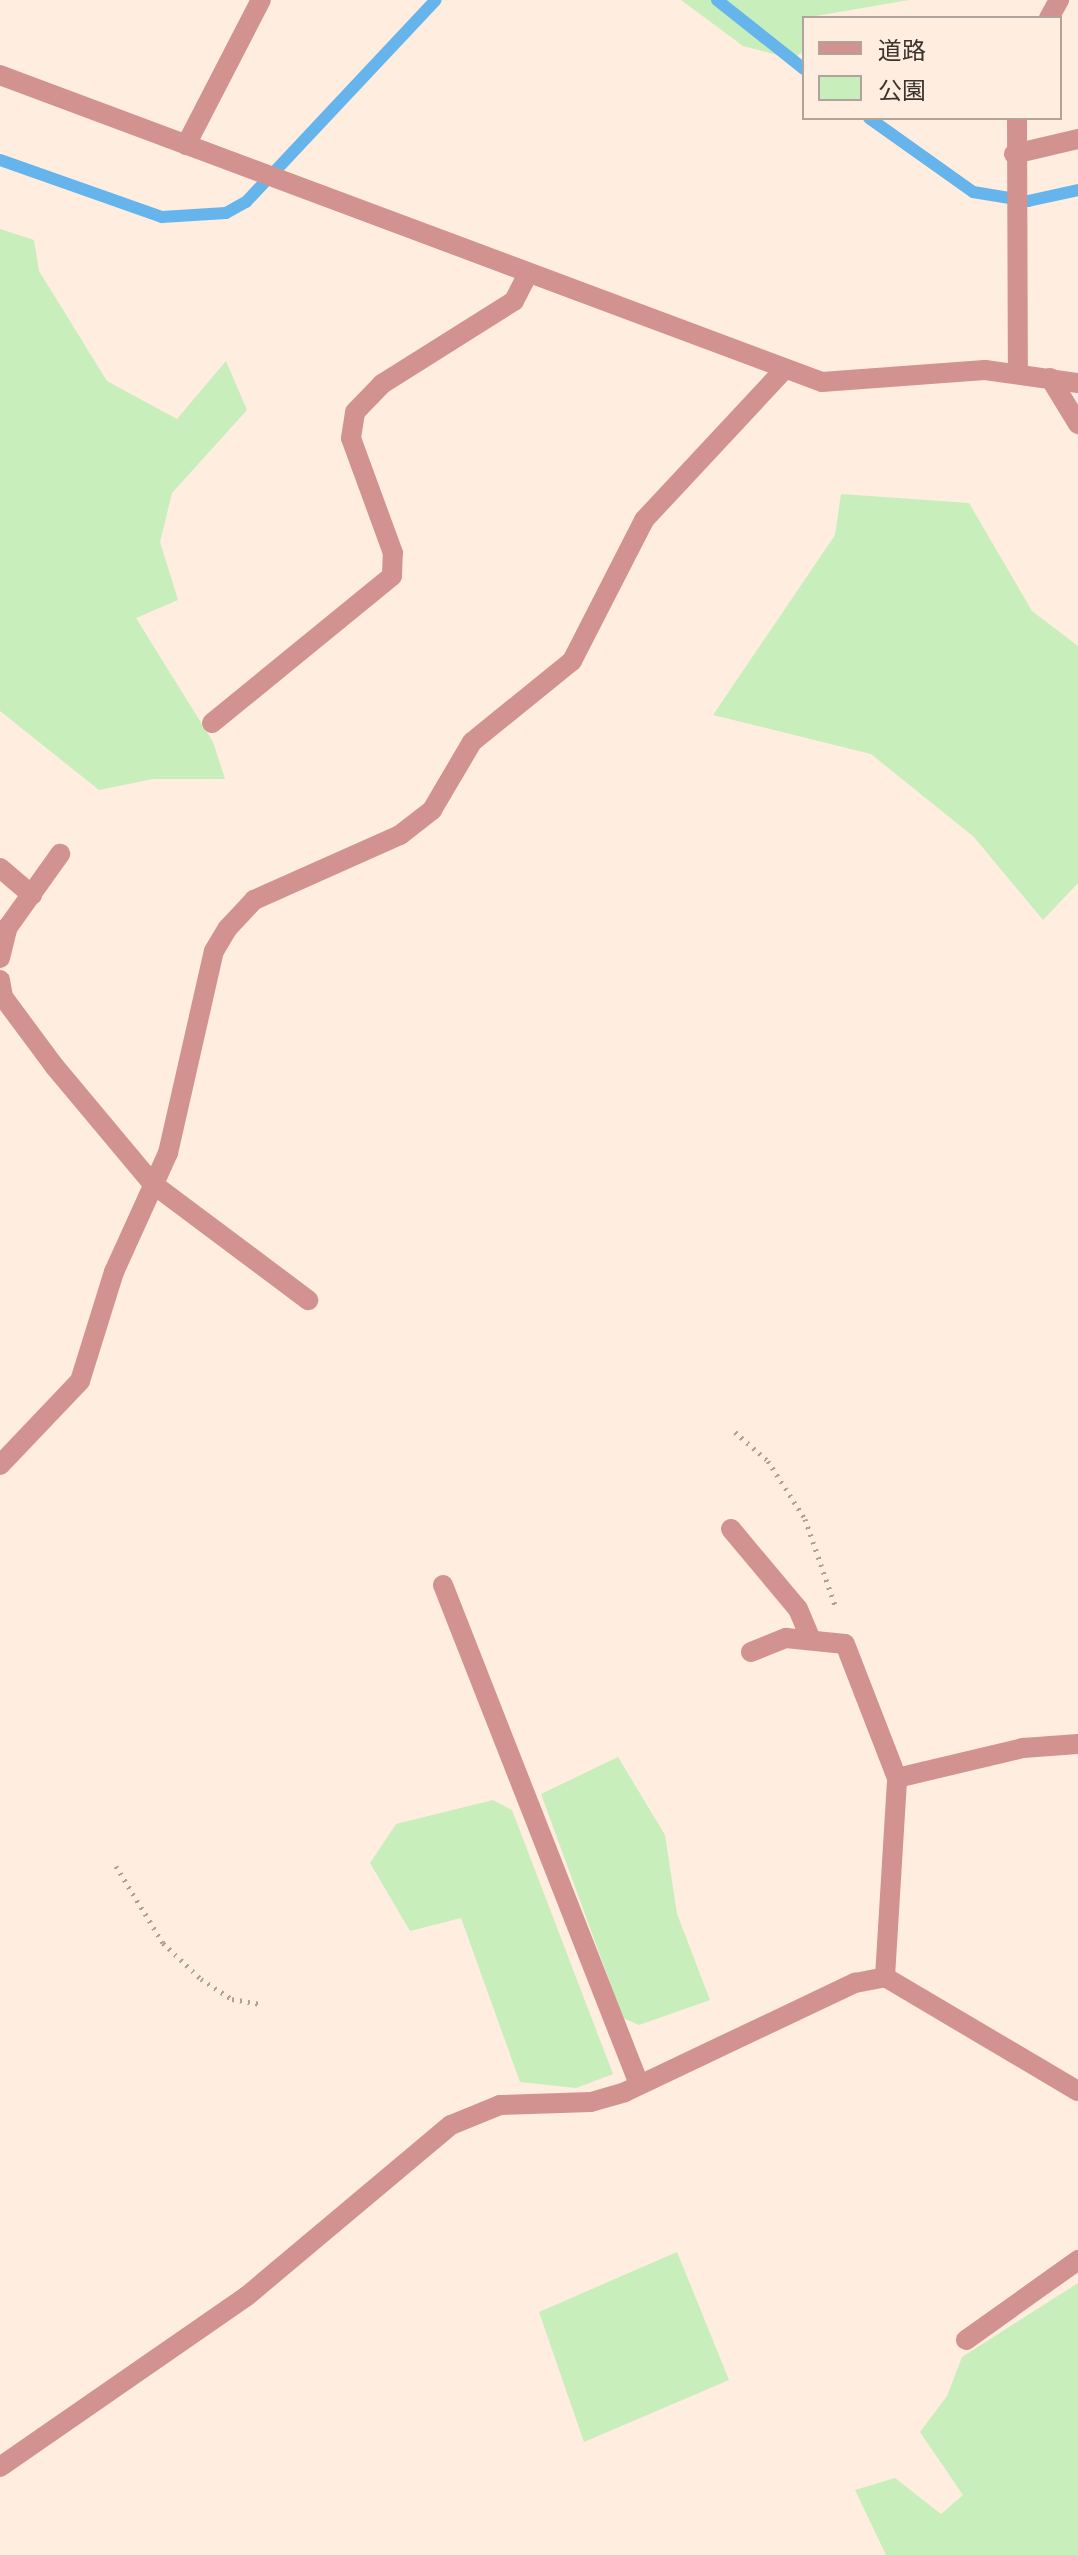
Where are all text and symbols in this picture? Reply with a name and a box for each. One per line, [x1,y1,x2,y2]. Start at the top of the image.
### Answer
legend [802,16,1062,120]
text: 道路 [878,37,926,66]
text: 公園 [878,77,926,106]

